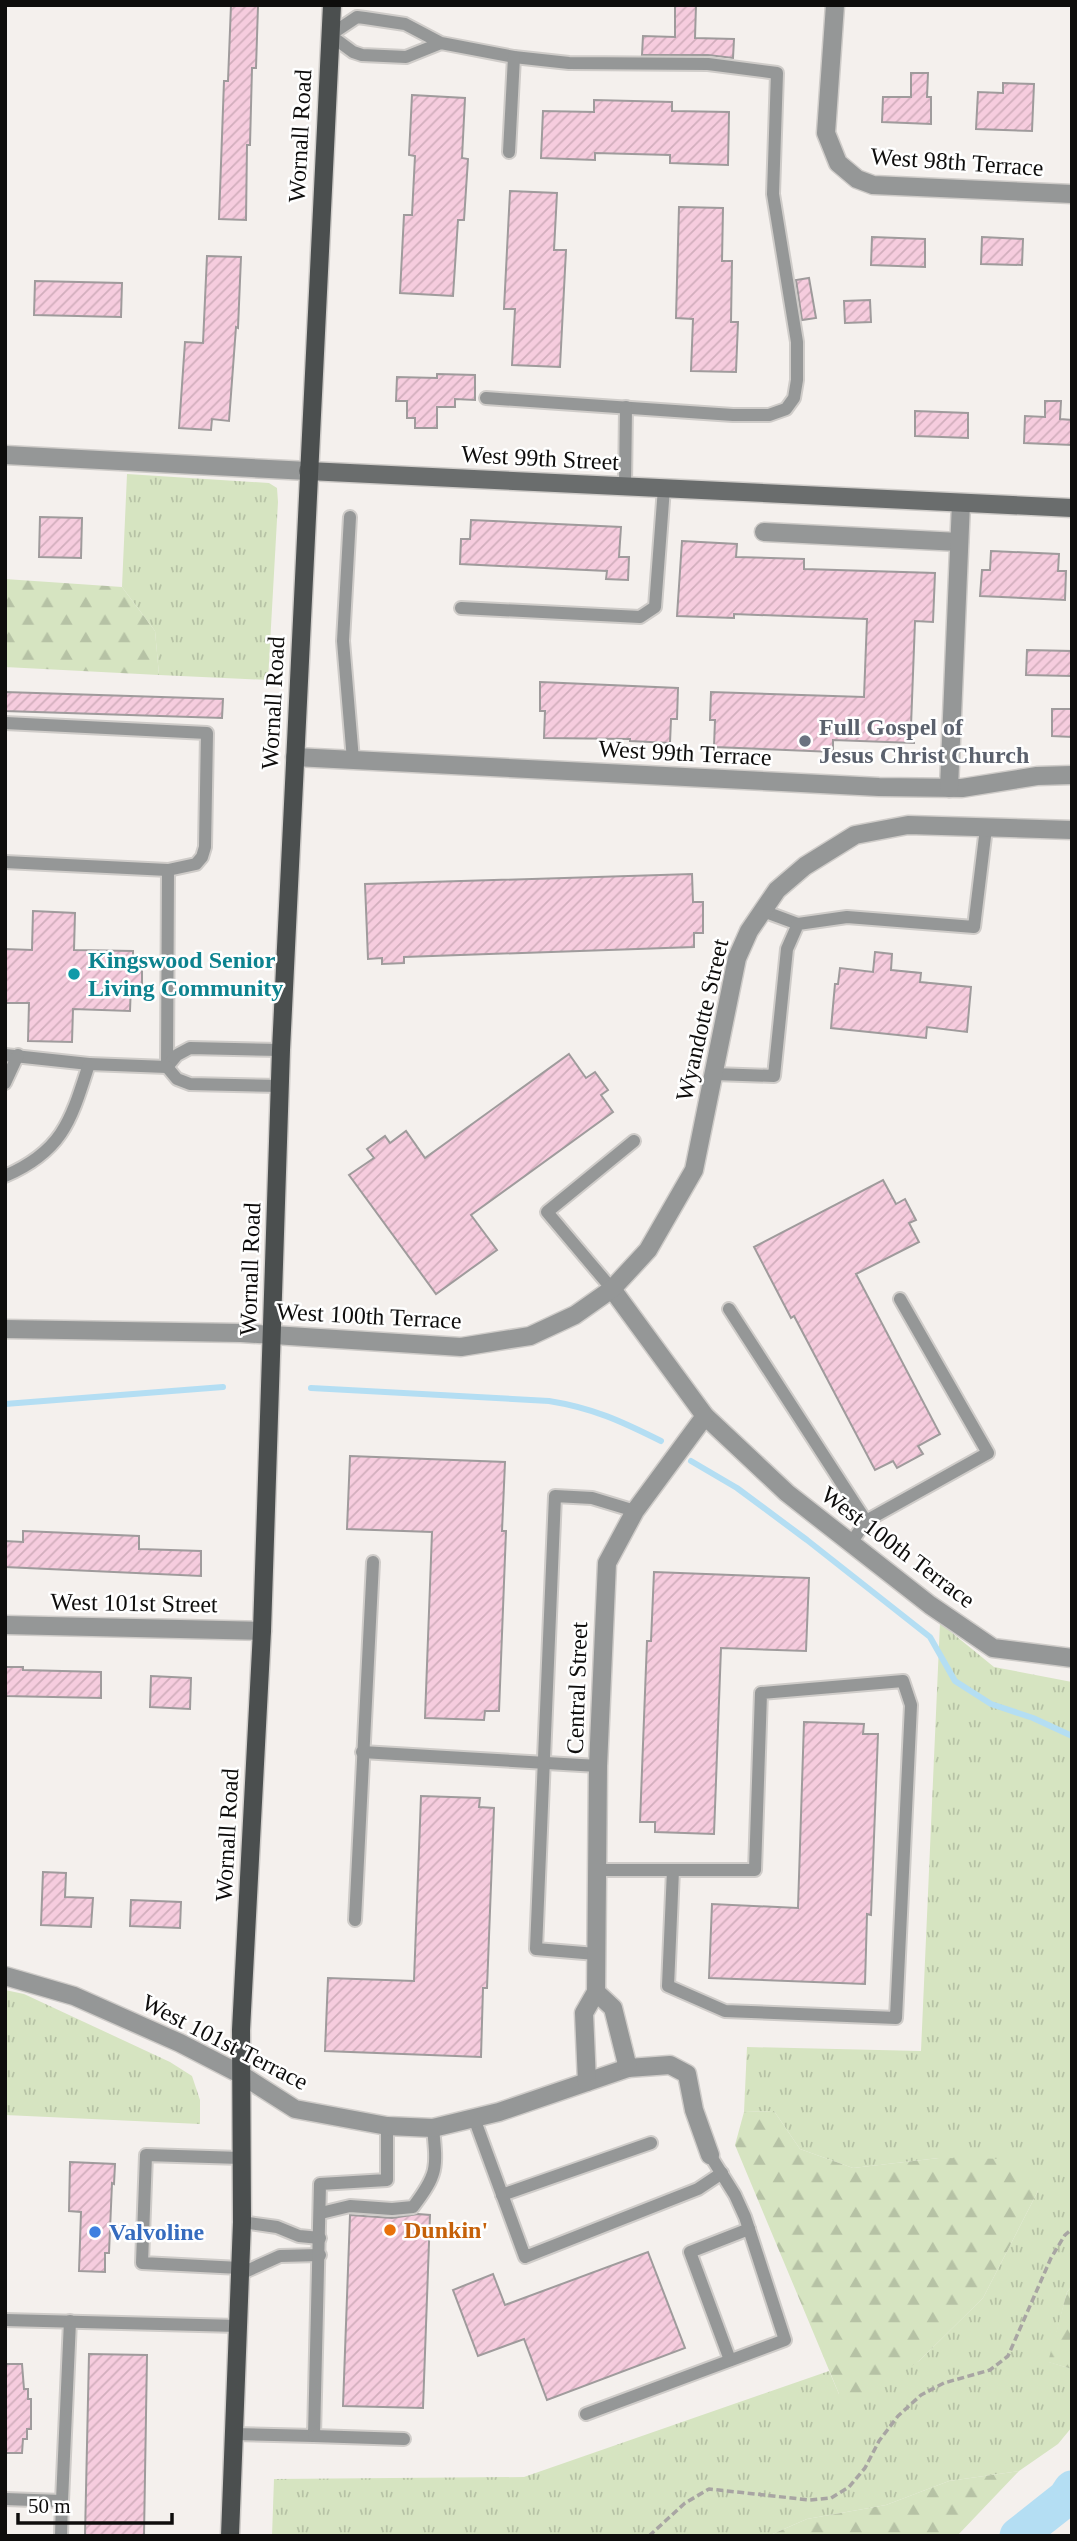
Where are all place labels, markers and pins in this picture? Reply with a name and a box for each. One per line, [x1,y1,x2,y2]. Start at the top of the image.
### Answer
place label: Full Gospel of Jesus Christ Church [819,714,1029,768]
marker: Full Gospel of Jesus Christ Church [797,733,813,749]
place label: Kingswood Senior Living Community [88,947,283,1001]
marker: Kingswood Senior Living Community [66,966,82,982]
place label: Dunkin' [404,2217,488,2243]
place label: Valvoline [109,2219,204,2245]
marker: Dunkin' [382,2222,398,2238]
marker: Valvoline [87,2224,103,2240]

